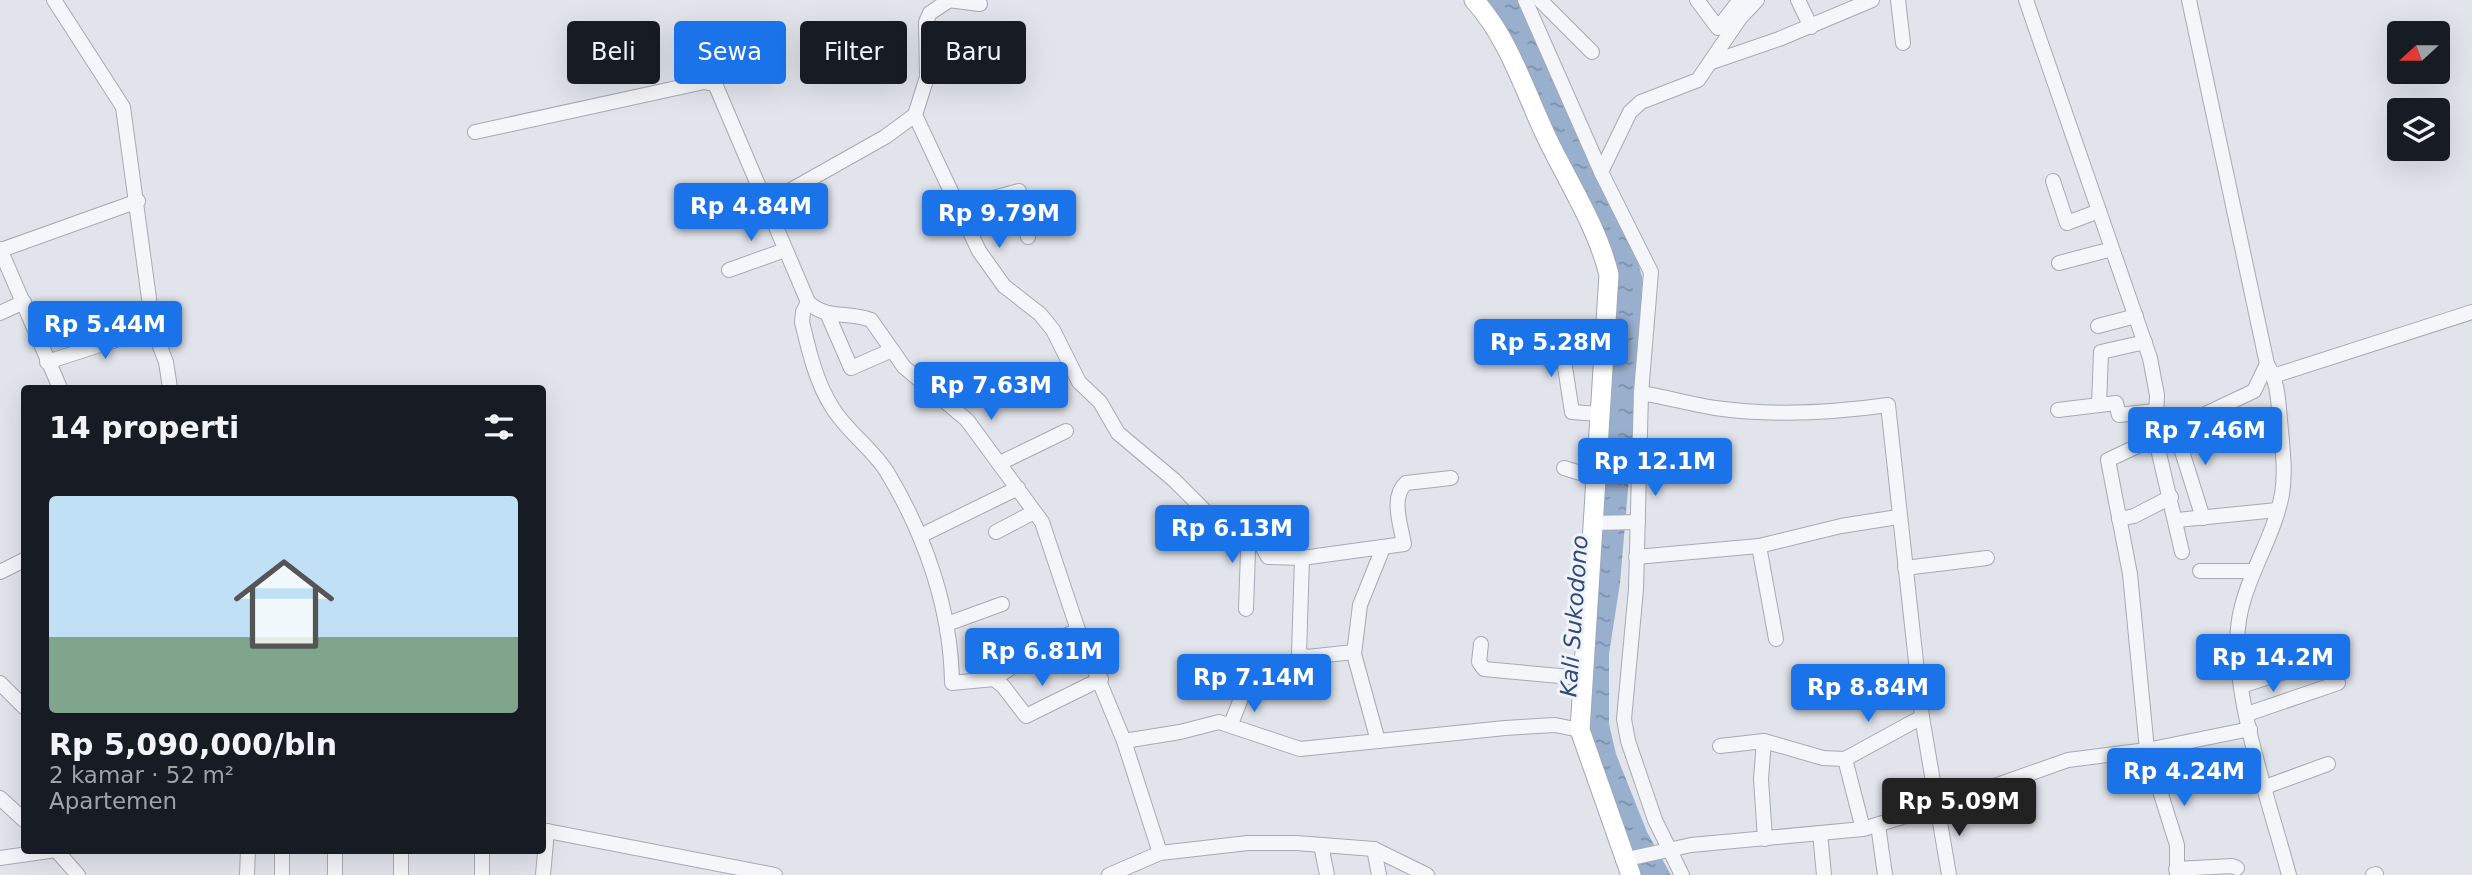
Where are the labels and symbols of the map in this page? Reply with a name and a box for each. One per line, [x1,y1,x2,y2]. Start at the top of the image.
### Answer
north arrow [2387,21,2450,84]
pin: Rp 4.84M [679,184,823,243]
pin: Rp 9.79M [927,190,1071,250]
pin: Rp 5.44M [33,302,177,361]
pin: Rp 5.28M [1479,320,1623,379]
pin: Rp 7.63M [919,362,1063,422]
pin: Rp 7.46M [2133,407,2277,467]
pin: Rp 12.1M [1583,438,1727,498]
pin: Rp 6.13M [1160,505,1304,565]
water label: Kali Sukodono [1555,534,1593,698]
pin: Rp 6.81M [970,628,1114,688]
pin: Rp 14.2M [2201,634,2345,694]
pin: Rp 7.14M [1182,654,1326,714]
pin: Rp 8.84M [1796,664,1940,724]
pin: Rp 4.24M [2112,748,2256,808]
pin: Rp 5.09M [1887,778,2031,838]

